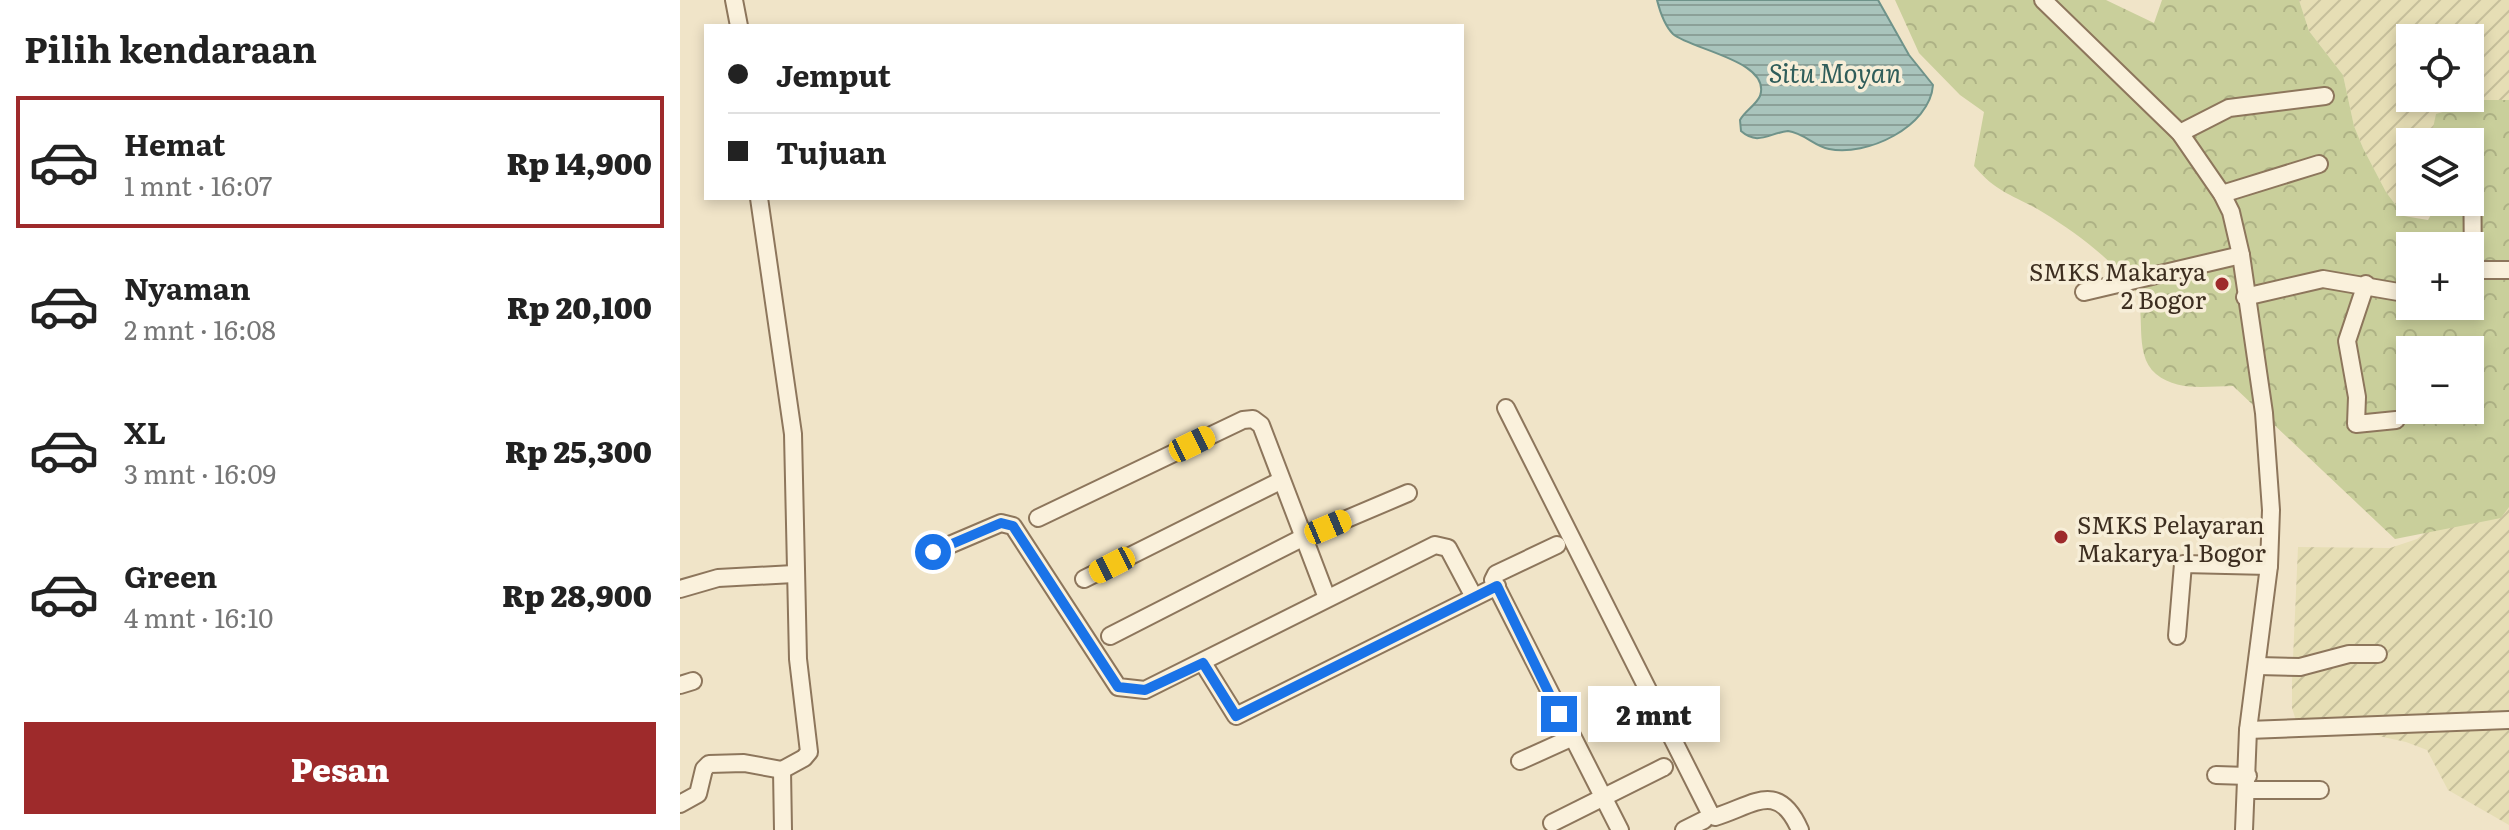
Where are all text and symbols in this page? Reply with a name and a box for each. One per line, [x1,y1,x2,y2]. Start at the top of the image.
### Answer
text: Pilih kendaraan [24,21,317,74]
map controls [2396,24,2484,424]
button: locate [2396,24,2484,112]
text: Jemput [776,52,891,96]
water label: Situ Moyan [1769,52,1902,91]
text: Hemat [124,121,225,165]
icon: car [28,126,100,198]
button: layers [2396,128,2484,216]
text: Tujuan [776,129,887,173]
text: Rp 14,900 [506,140,652,184]
text: 1 mnt · 16:07 [124,165,272,204]
button: + [2396,232,2484,320]
place label: SMKS Makarya 2 Bogor [2029,253,2207,316]
text: Nyaman [124,265,251,309]
icon: car [28,270,100,342]
marker: SMKS Makarya 2 Bogor [2213,275,2231,293]
text: Rp 20,100 [507,284,652,328]
text: 2 mnt · 16:08 [124,309,276,348]
button: − [2396,336,2484,424]
text: XL [124,409,166,453]
icon: car [28,414,100,486]
car [1165,423,1219,465]
text: Rp 25,300 [505,428,652,472]
text: 3 mnt · 16:09 [124,453,276,492]
place label: SMKS Pelayaran Makarya 1 Bogor [2077,506,2267,569]
car [1301,507,1355,547]
marker: SMKS Pelayaran Makarya 1 Bogor [2052,528,2070,546]
route start [915,534,951,570]
car [1085,543,1139,587]
text: Green [124,553,217,597]
icon: car [28,558,100,630]
text: Rp 28,900 [502,572,652,616]
text: 4 mnt · 16:10 [124,597,273,636]
callout: 2 mnt [1587,686,1719,742]
text: 2 mnt [1616,694,1692,733]
route end [1541,696,1577,732]
button: Pesan [24,722,656,814]

